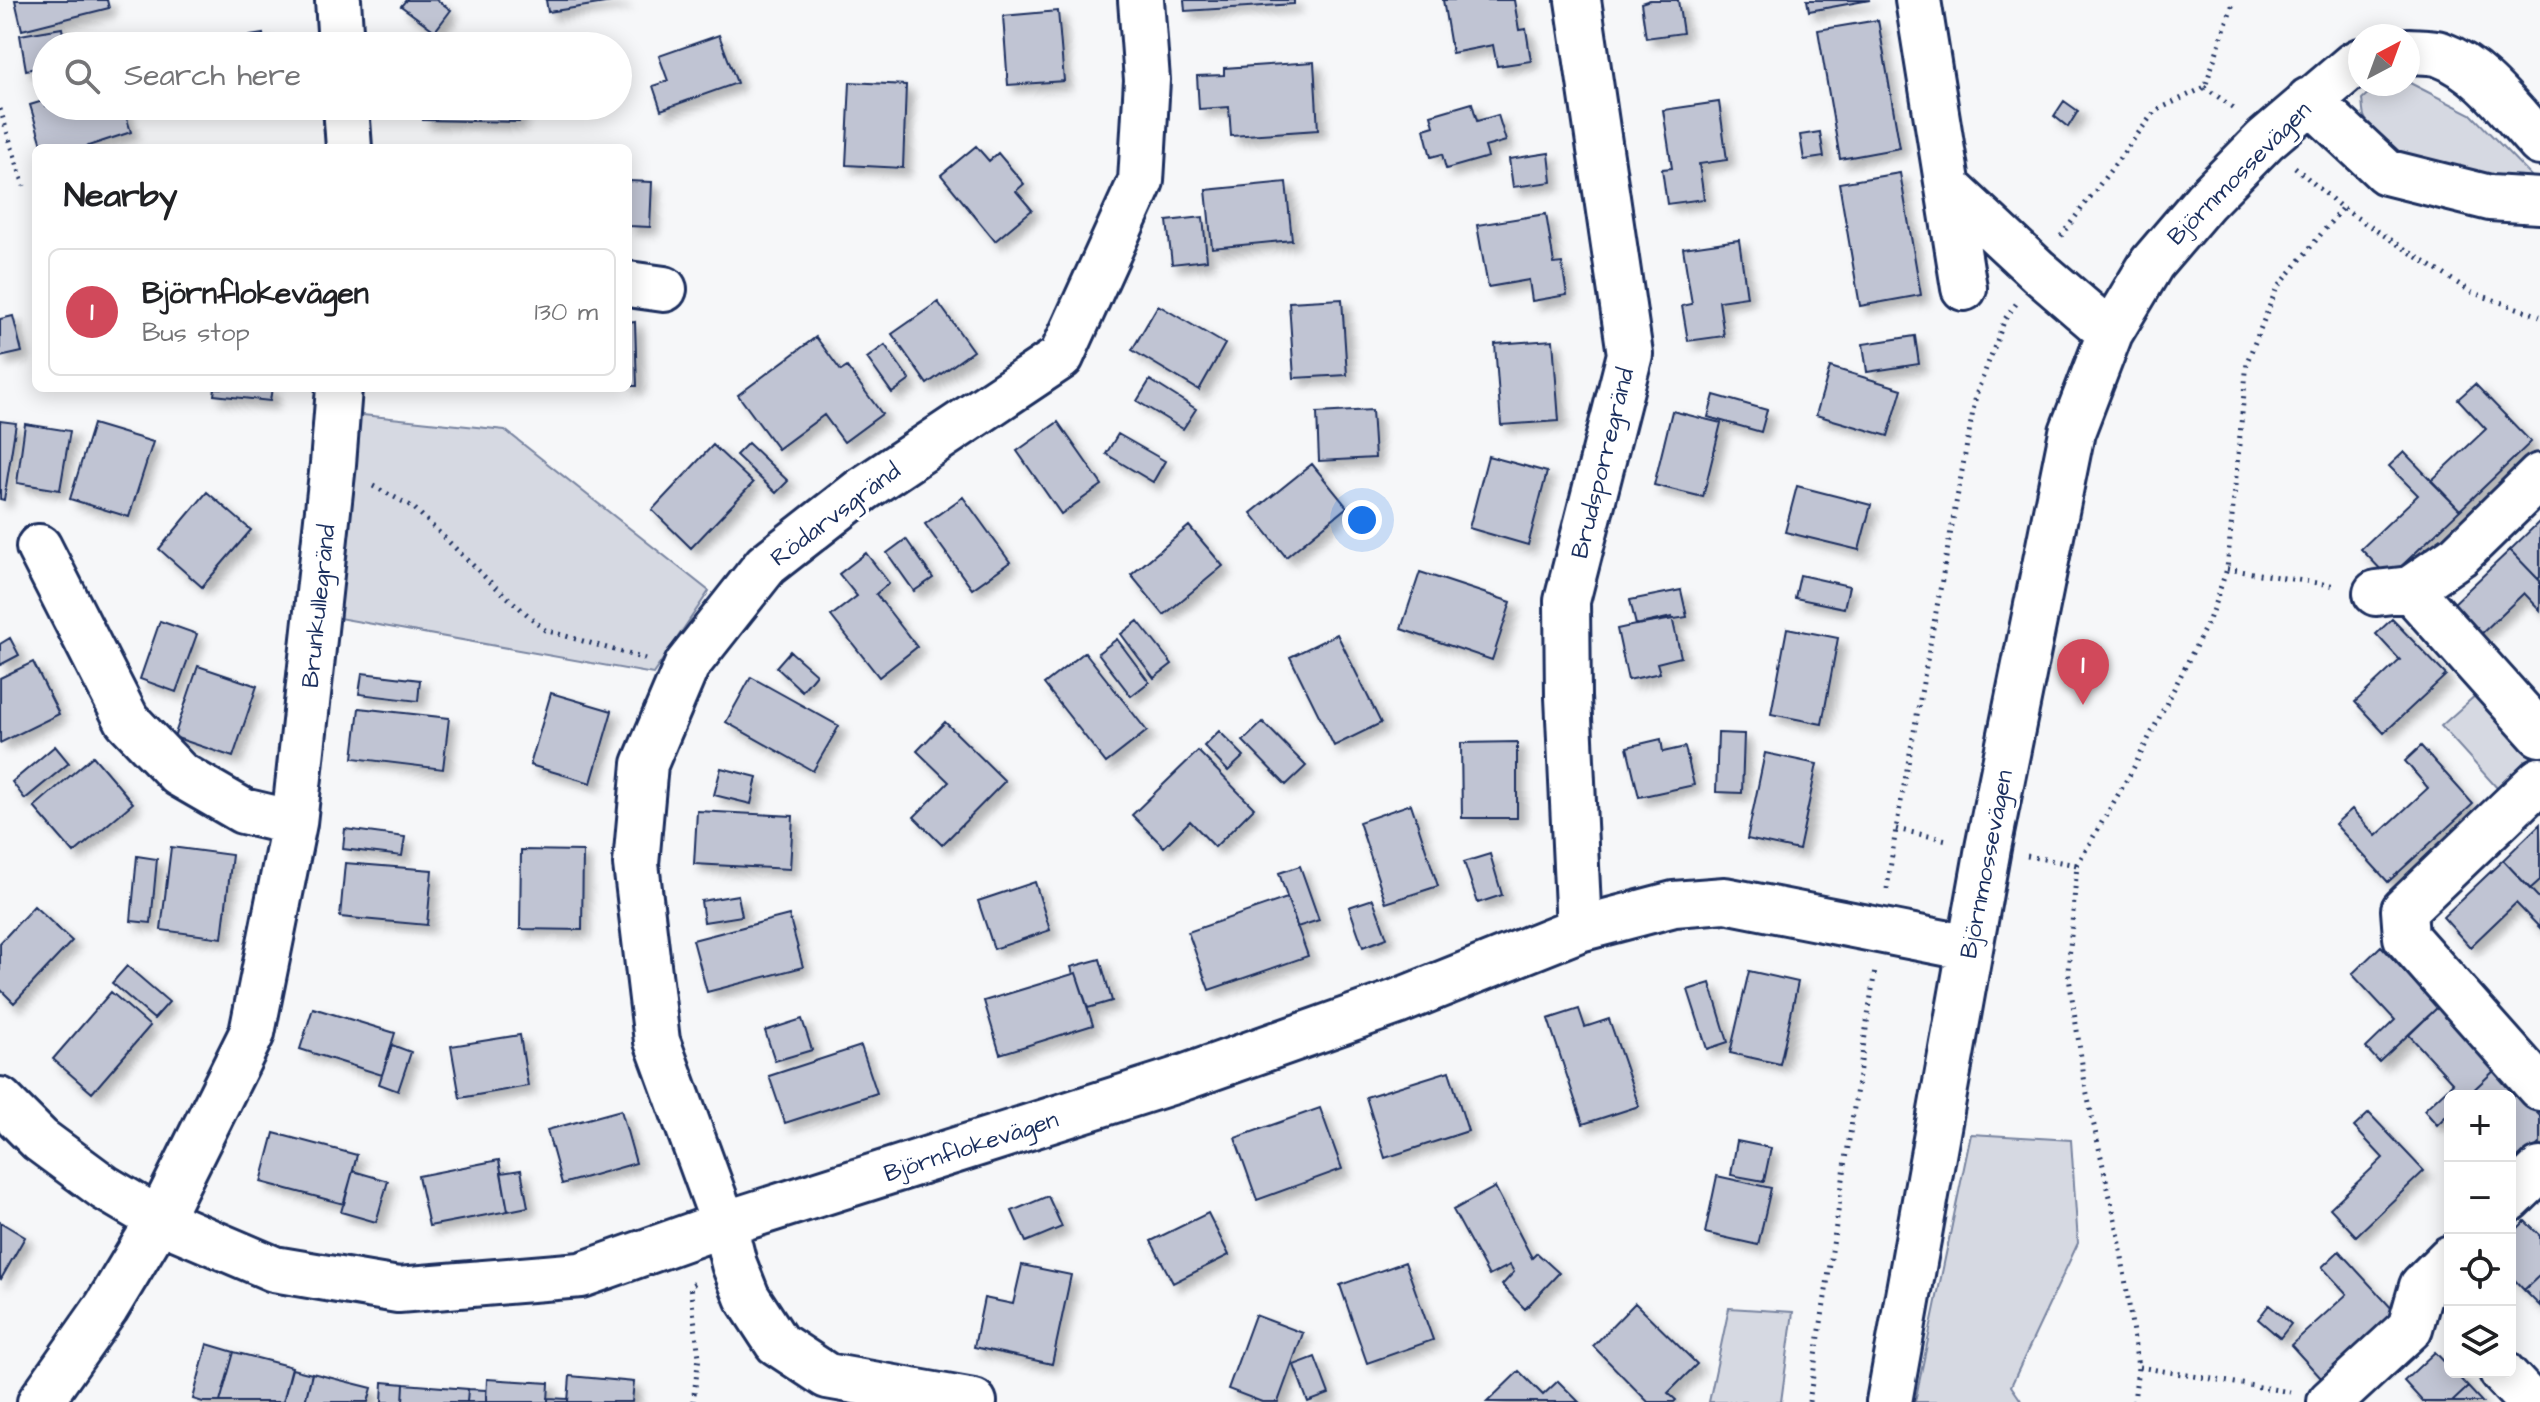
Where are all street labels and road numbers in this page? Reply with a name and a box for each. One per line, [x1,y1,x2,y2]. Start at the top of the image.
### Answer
street label: Björnmossevägen [2160,94,2320,254]
street label: Brudsporregränd [1563,364,1644,562]
street label: Rödarvsgränd [763,455,908,576]
street label: Brunkullegränd [294,523,345,690]
street label: Björnmossevägen [1952,767,2023,962]
street label: Björnflokevägen [880,1103,1063,1192]

